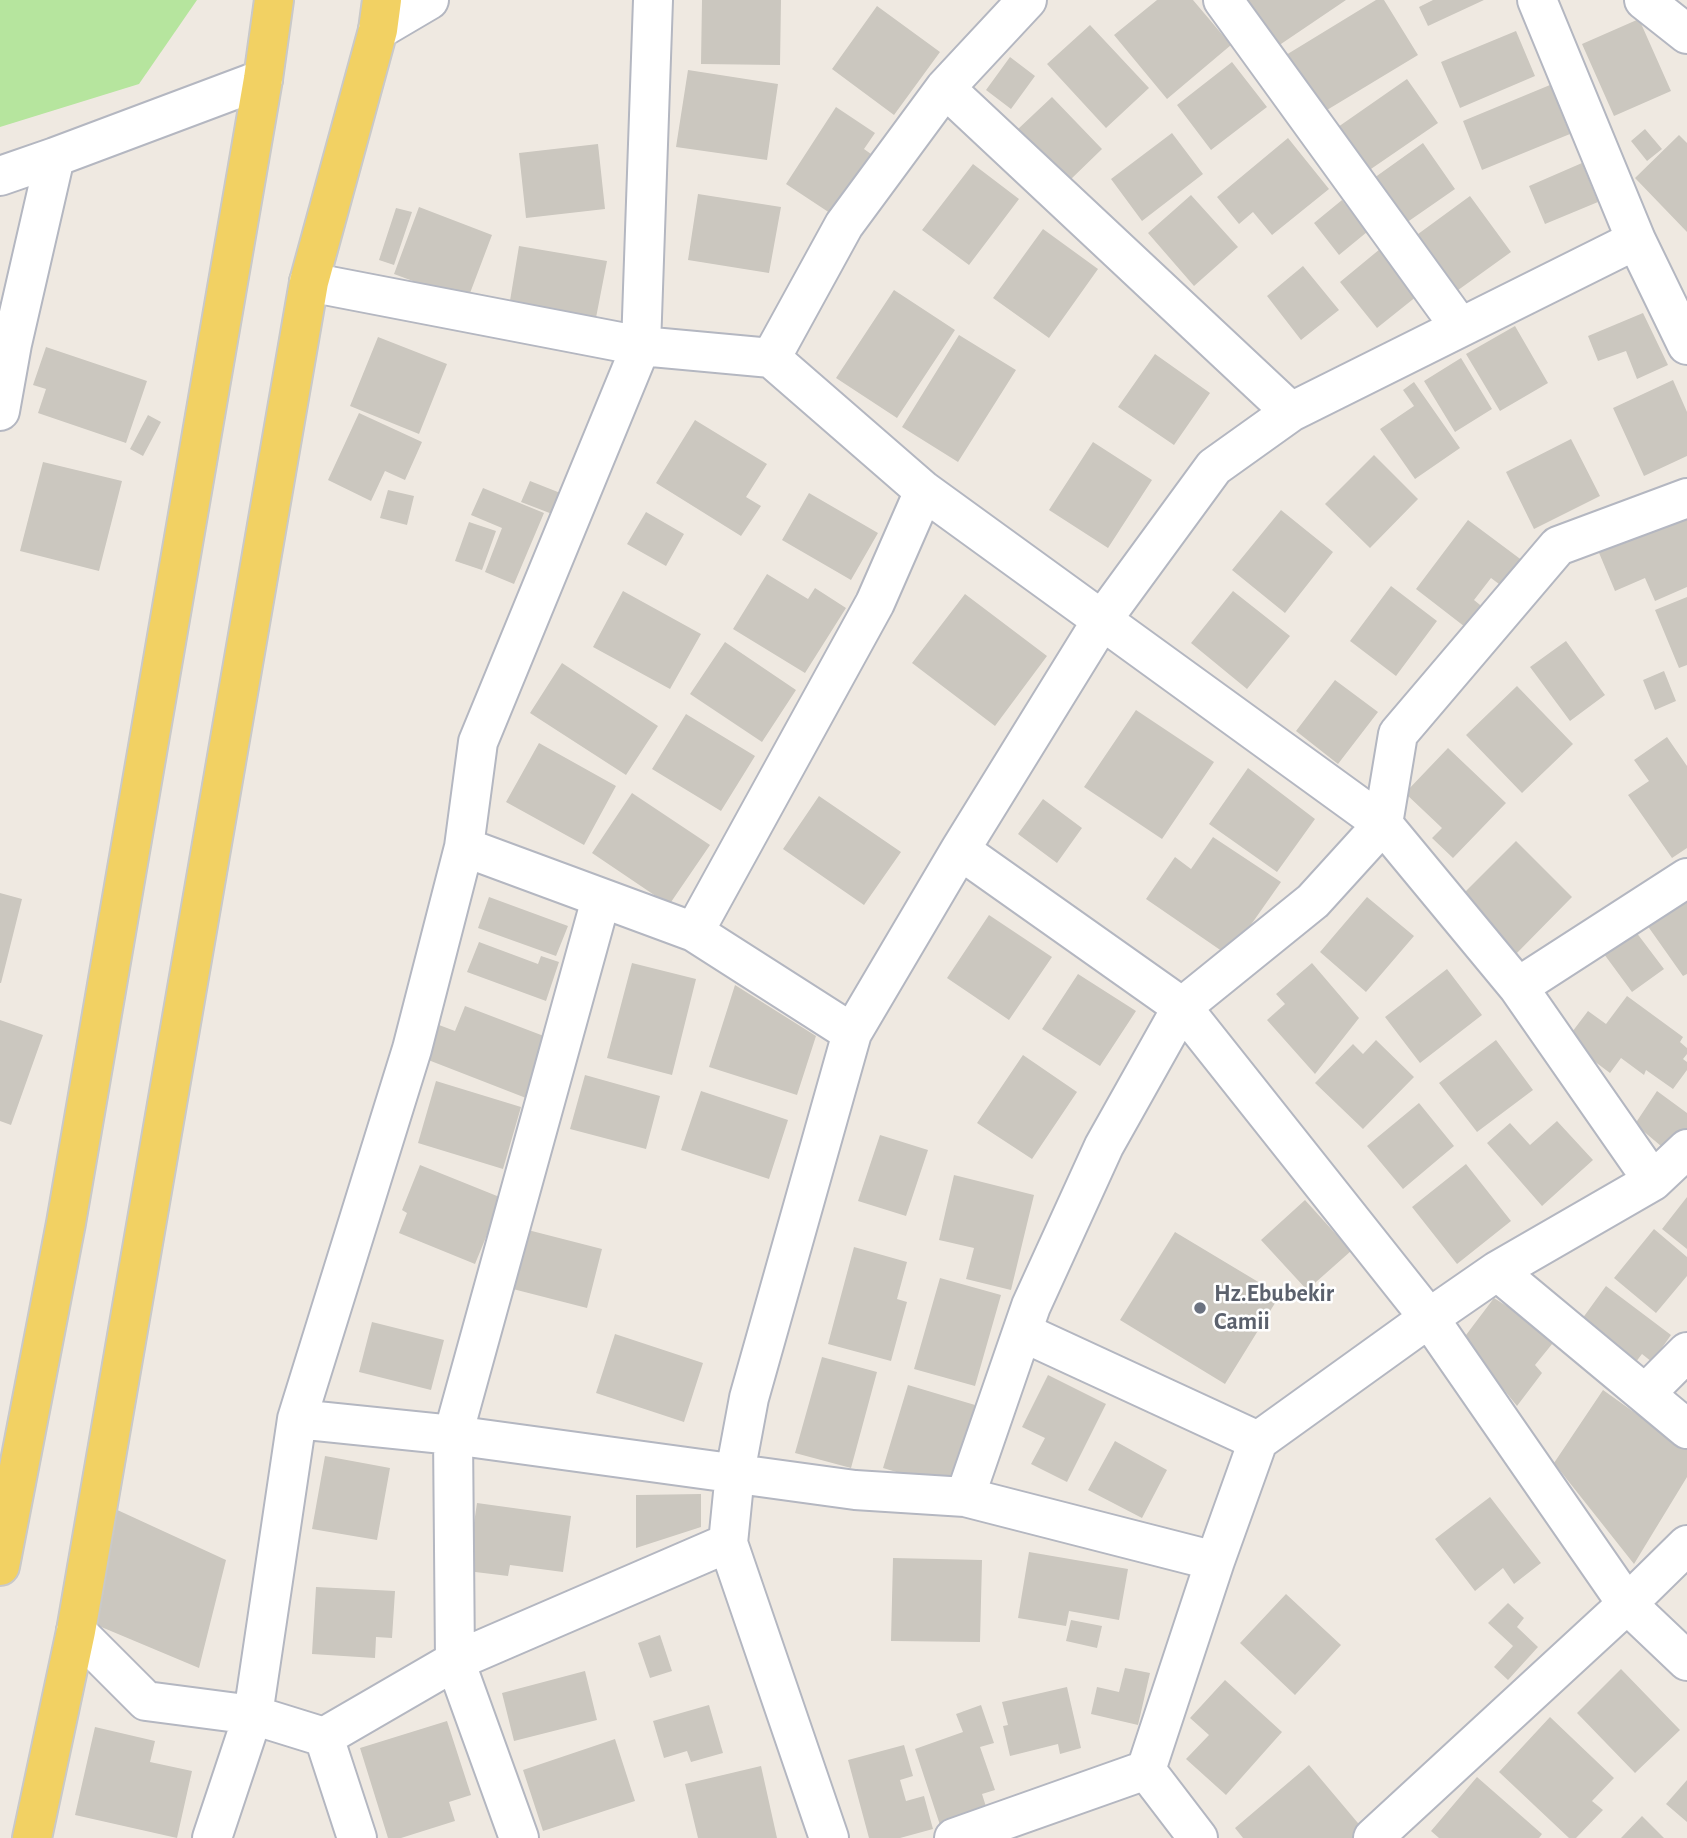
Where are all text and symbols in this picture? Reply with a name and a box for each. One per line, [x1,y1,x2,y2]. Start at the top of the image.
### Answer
place label: Hz.Ebubekir Camii [1214,1280,1334,1336]
marker: Hz.Ebubekir Camii [1192,1300,1208,1316]

